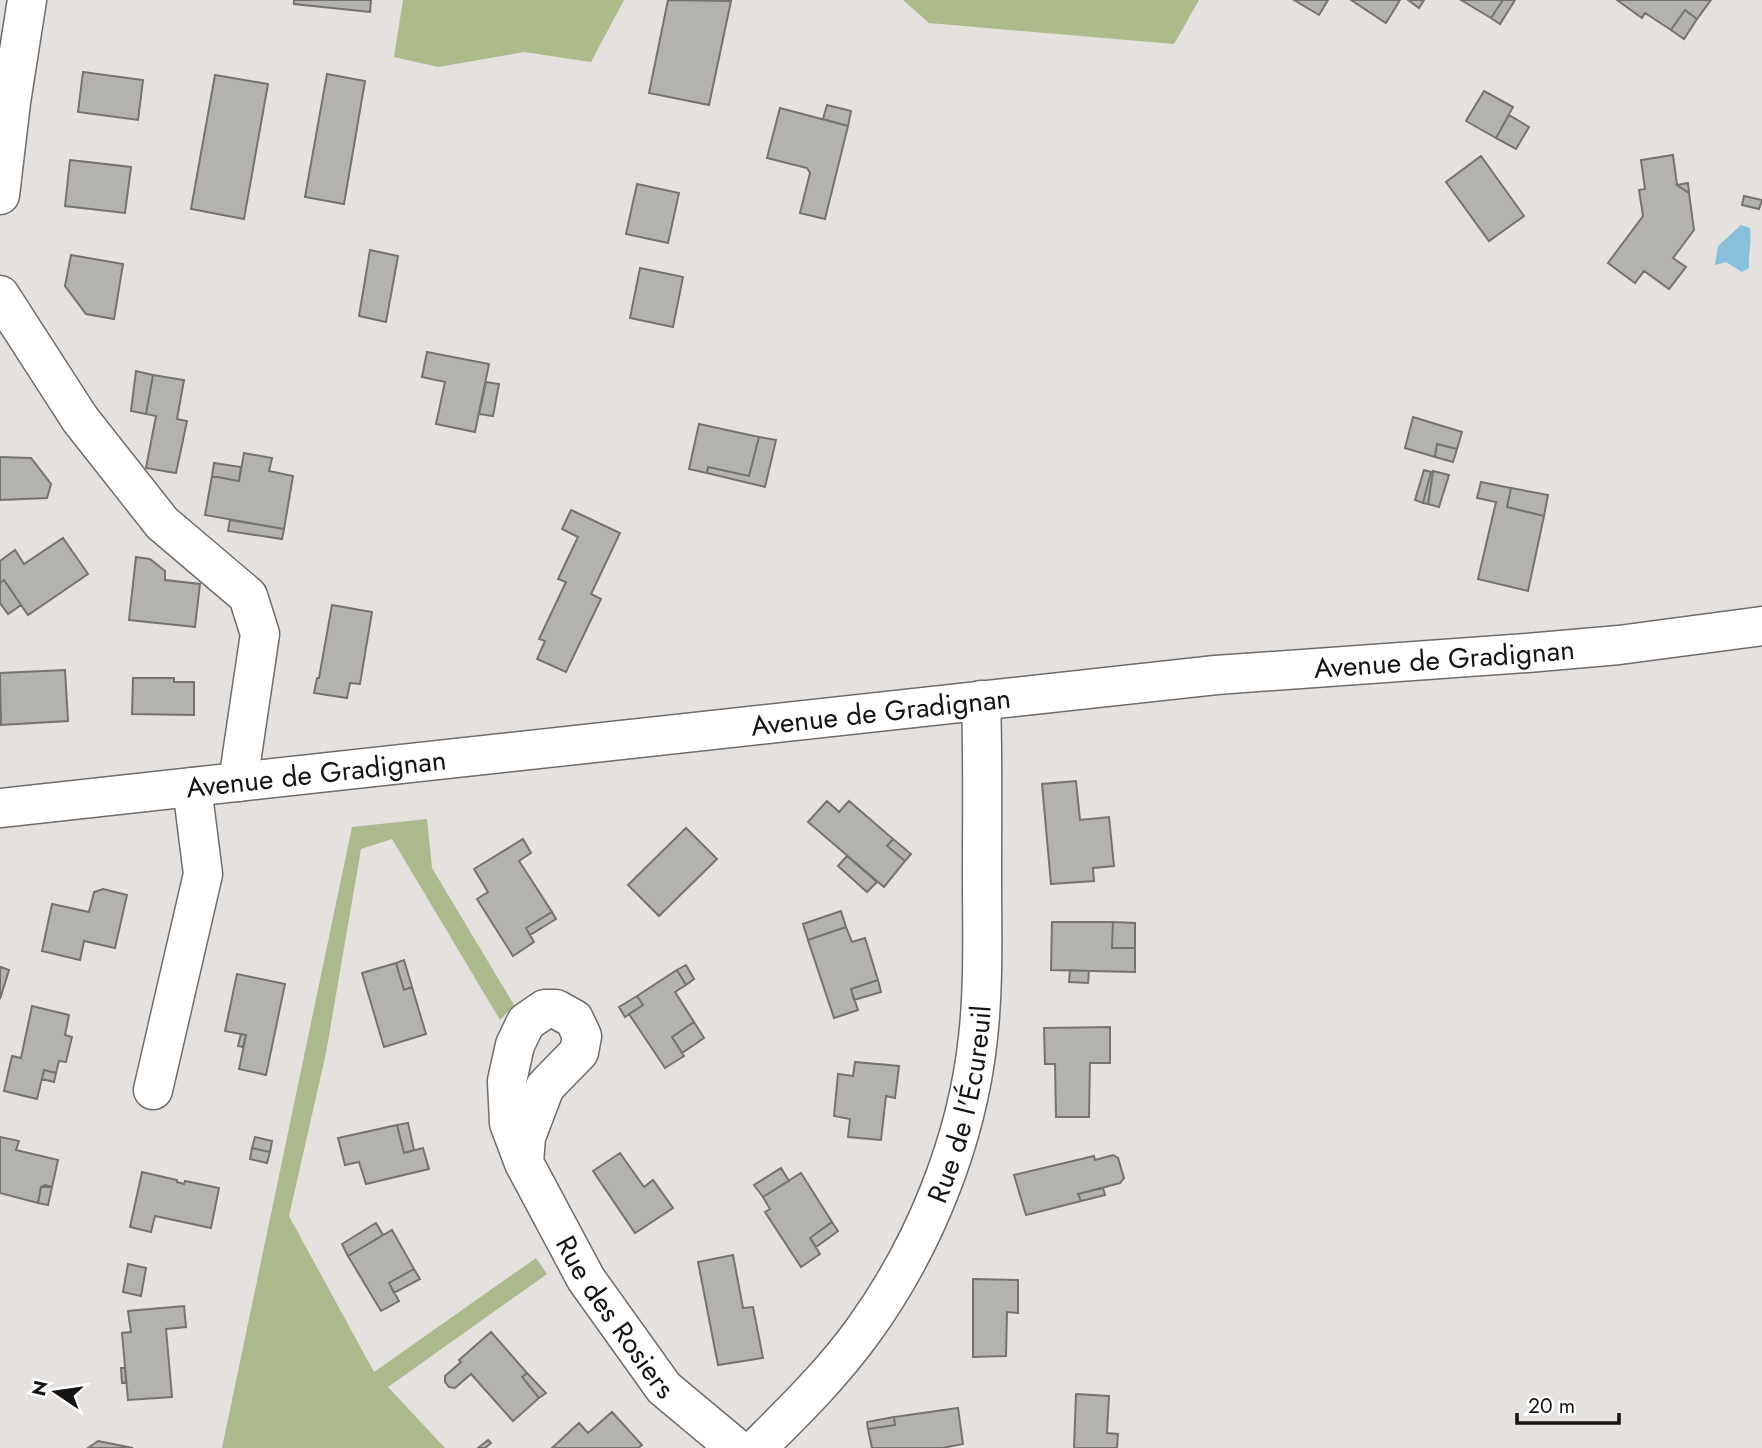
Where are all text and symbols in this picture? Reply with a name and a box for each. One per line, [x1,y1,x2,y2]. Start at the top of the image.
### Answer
street label: Avenue de Gradignan [1312,629,1576,689]
street label: Avenue de Gradignan [749,678,1013,747]
street label: Avenue de Gradignan [184,739,448,809]
street label: Rue de l'Écureuil [917,1004,1002,1209]
street label: Rue des Rosiers [545,1228,682,1409]
north arrow [21,1357,91,1427]
text: N [25,1378,55,1399]
scale bar [1517,1382,1618,1426]
text: 20 m [1528,1391,1575,1421]

